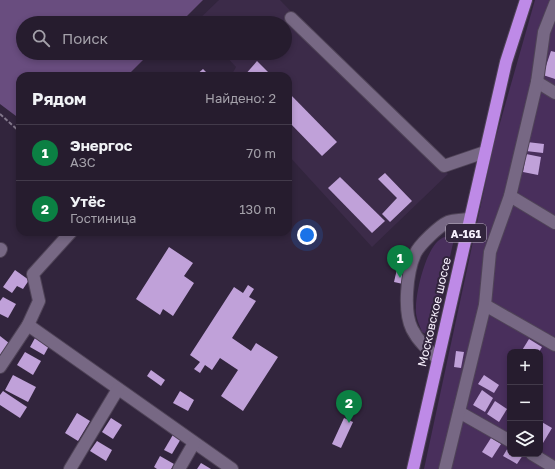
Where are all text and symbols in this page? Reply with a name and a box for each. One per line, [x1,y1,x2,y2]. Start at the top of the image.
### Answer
search box [16,16,292,60]
icon: search [30,27,52,49]
text: Поиск [62,29,108,47]
text: Рядом [32,88,86,109]
text: Найдено: 2 [205,90,276,106]
text: Энергос [70,136,132,154]
text: 1 [42,145,48,161]
text: 70 m [246,145,276,161]
text: АЗС [70,154,95,170]
text: Утёс [70,192,105,210]
text: 2 [41,201,49,217]
text: 130 m [239,201,276,217]
text: Гостиница [70,210,136,226]
road number: А-161 [446,224,486,242]
your location [297,225,317,245]
pin: 1 [387,245,413,278]
street label: Московское шоссе [414,256,454,368]
map controls [507,349,543,457]
button: + [507,349,543,385]
button: − [507,385,543,421]
pin: 2 [336,390,362,423]
button: layers [507,421,543,457]

